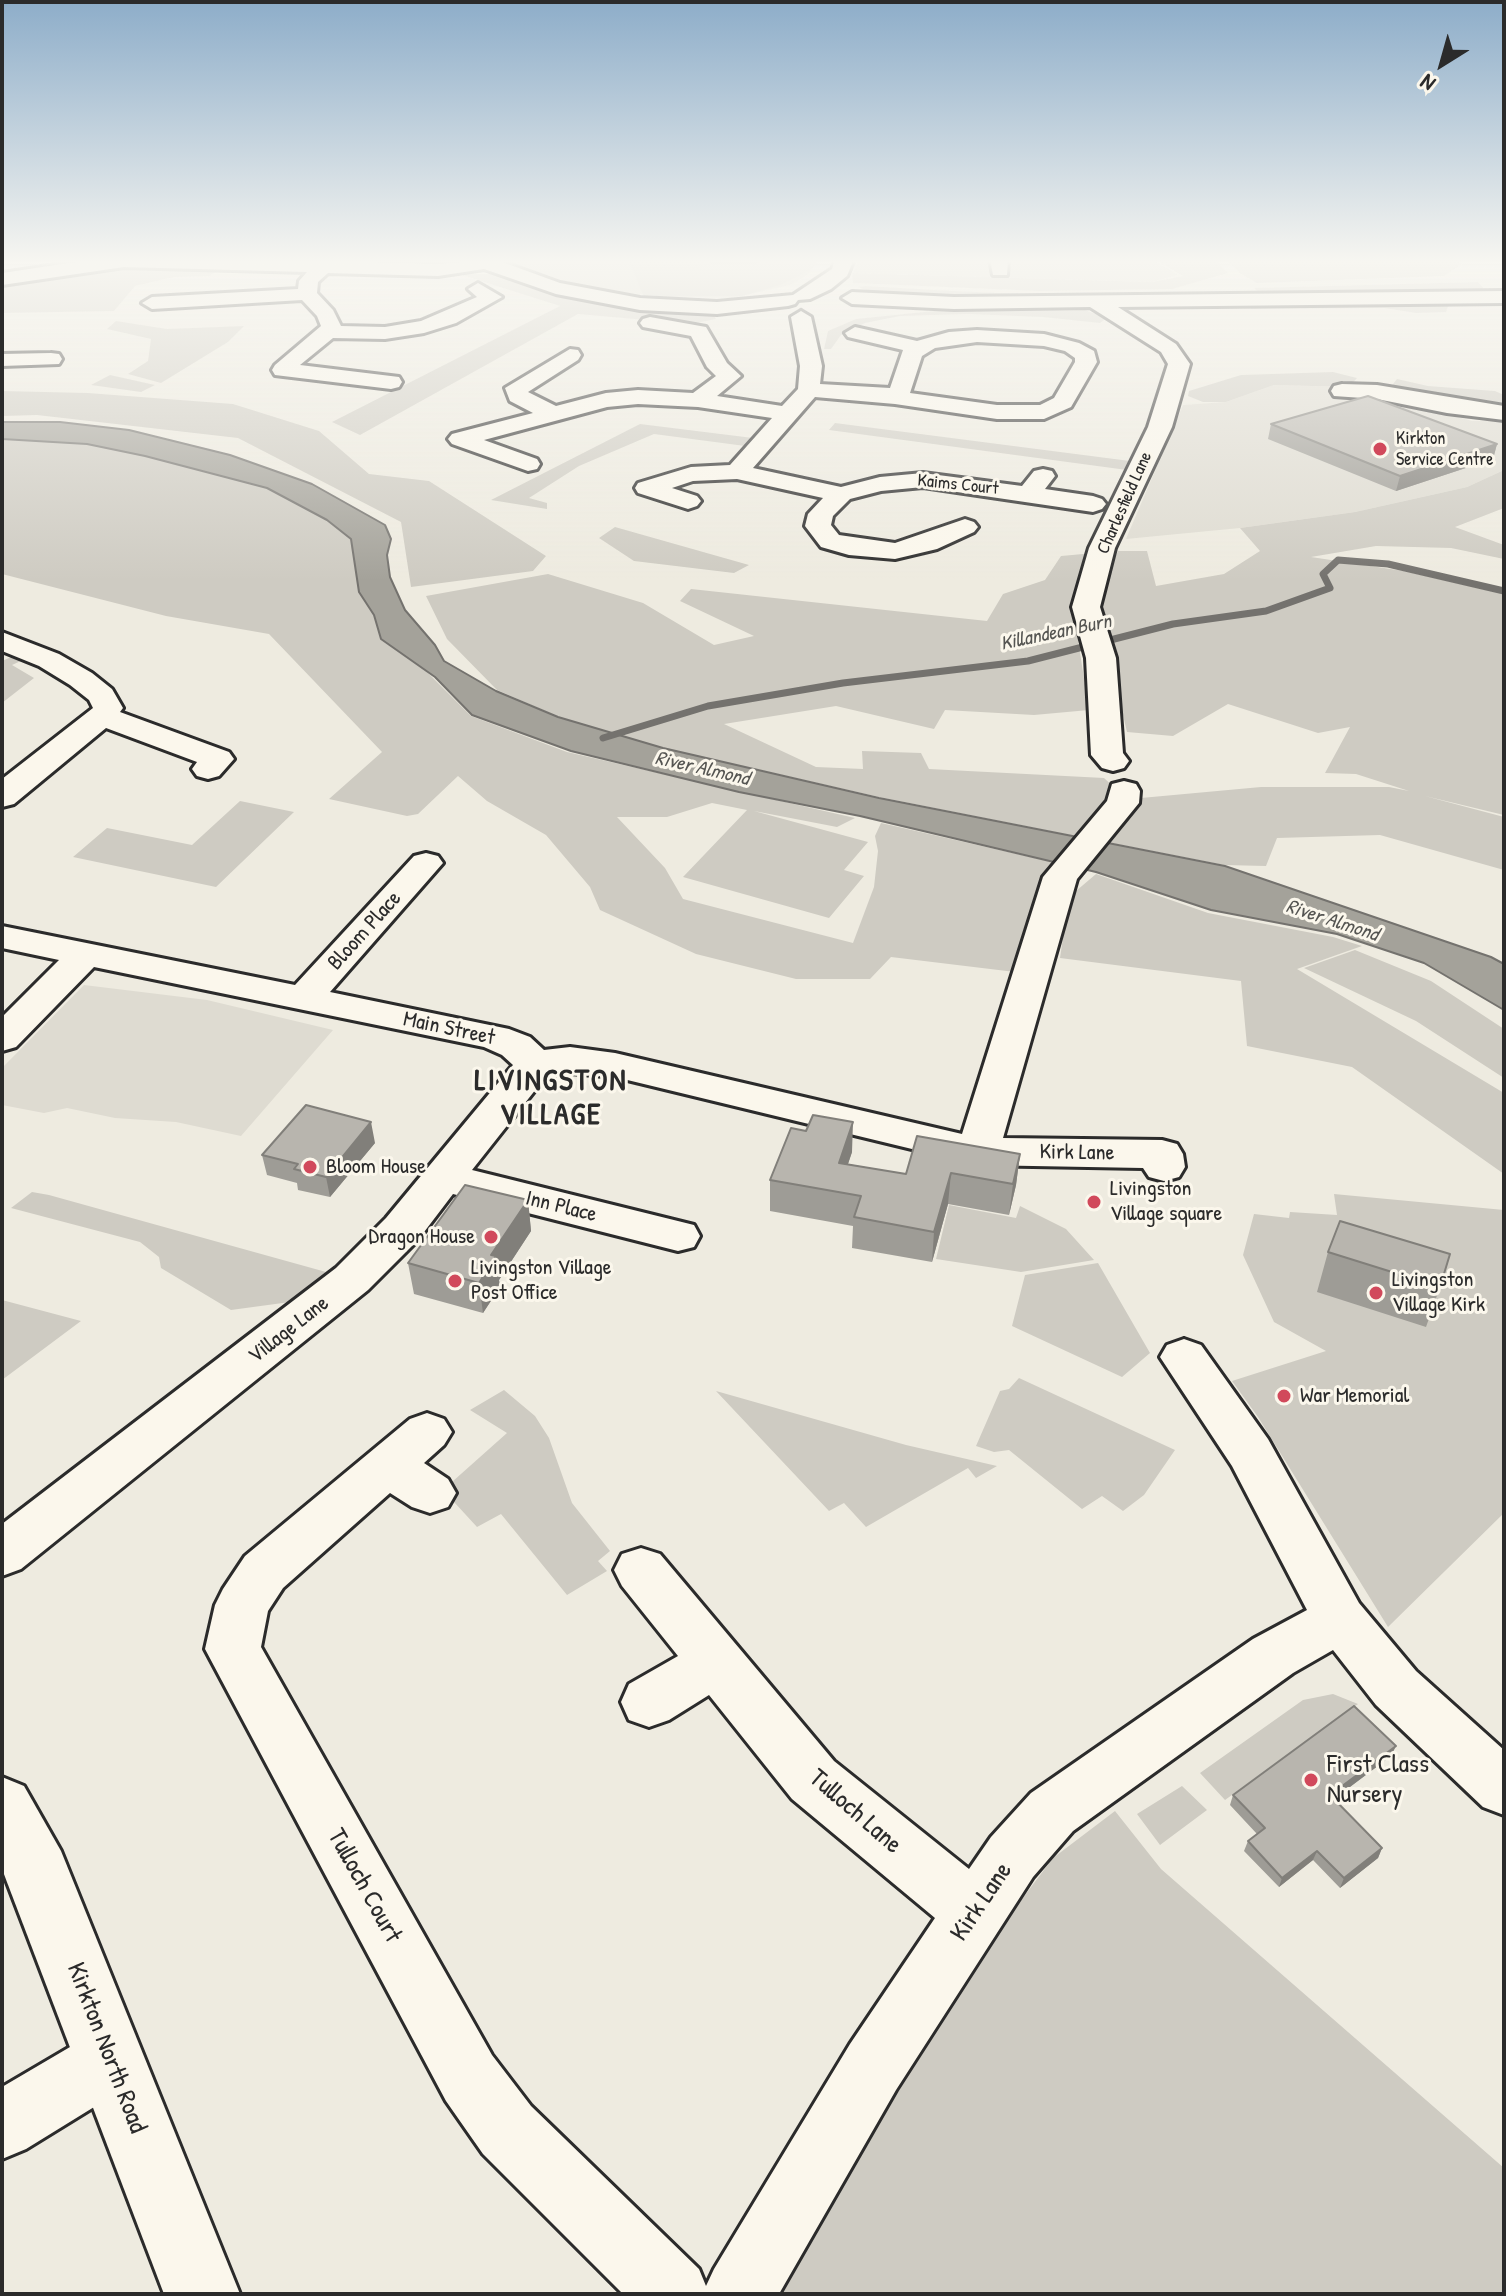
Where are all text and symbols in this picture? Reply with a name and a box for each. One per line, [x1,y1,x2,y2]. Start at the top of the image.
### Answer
north arrow [1402,24,1482,104]
text: N [1414,68,1441,99]
place label: Kirkton Service Centre [1396,428,1493,470]
marker: Kirkton Service Centre [1371,440,1389,458]
street label: Charlesfield Lane [1093,449,1157,557]
street label: Kaims Court [916,470,1000,500]
water label: Killandean Burn [998,610,1114,656]
water label: River Almond [653,747,751,791]
street label: Bloom Place [323,886,407,976]
water label: River Almond [1283,895,1381,947]
street label: Main Street [401,1006,497,1052]
district label: LIVINGSTON VILLAGE [475,1064,627,1134]
street label: Kirk Lane [1039,1139,1115,1167]
place label: Bloom House [326,1154,426,1180]
marker: Bloom House [301,1158,319,1176]
place label: Livingston Village square [1110,1176,1222,1228]
street label: Inn Place [523,1185,599,1229]
marker: Livingston Village square [1085,1193,1103,1211]
place label: Dragon House [369,1224,475,1250]
marker: Dragon House [482,1228,500,1246]
place label: Livingston Village Post Office [471,1255,611,1306]
place label: Livingston Village Kirk [1392,1267,1485,1318]
marker: Livingston Village Post Office [446,1272,464,1290]
marker: Livingston Village Kirk [1367,1284,1385,1302]
street label: Village Lane [244,1291,334,1369]
place label: War Memorial [1300,1383,1409,1409]
marker: War Memorial [1275,1387,1293,1405]
place label: First Class Nursery [1327,1749,1429,1810]
street label: Tulloch Lane [802,1763,908,1861]
marker: First Class Nursery [1302,1771,1320,1789]
street label: Tulloch Court [320,1824,408,1948]
street label: Kirk Lane [944,1857,1020,1947]
street label: Kirkton North Road [59,1958,153,2138]

